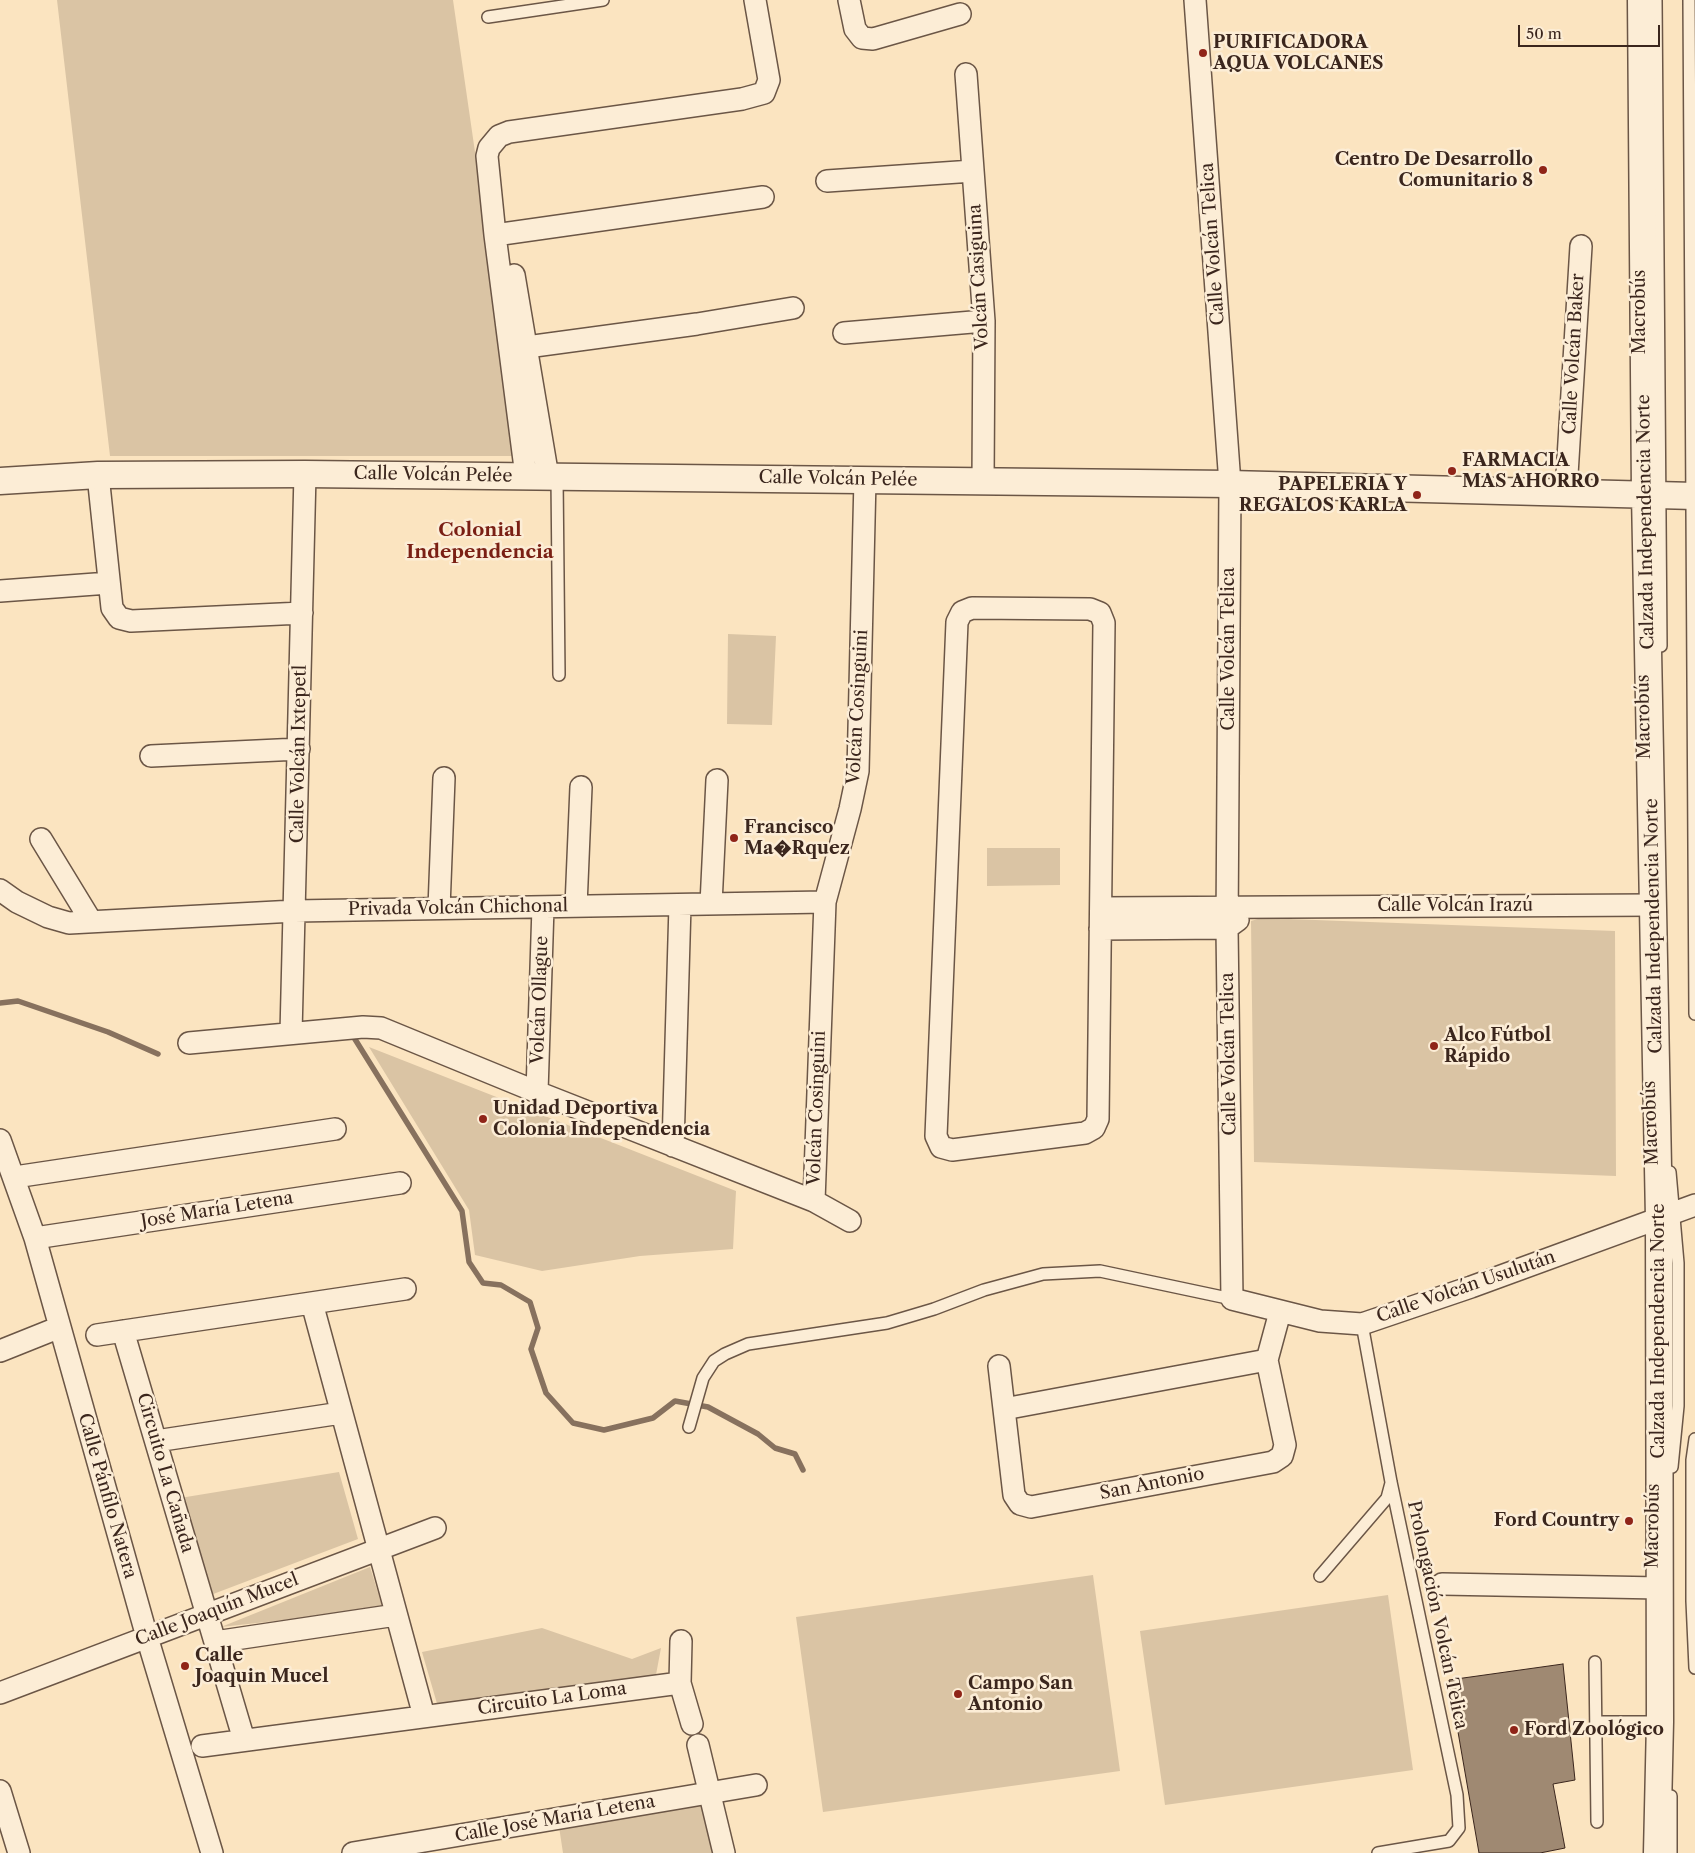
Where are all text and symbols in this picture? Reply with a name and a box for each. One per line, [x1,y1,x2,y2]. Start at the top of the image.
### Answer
scale bar [1520,15,1662,47]
text: 50 m [1526,24,1562,43]
place label: PURIFICADORA AQUA VOLCANES [1213,32,1384,74]
marker: PURIFICADORA AQUA VOLCANES [1197,47,1209,59]
place label: Centro De Desarrollo Comunitario 8 [1335,149,1533,192]
street label: Calle Volcán Telica [1197,162,1229,326]
marker: Centro De Desarrollo Comunitario 8 [1537,164,1549,176]
street label: Volcán Casiguina [964,203,994,351]
street label: Macrobús [1629,270,1651,354]
street label: Calle Volcán Baker [1559,273,1589,435]
street label: Calzada Independencia Norte [1633,394,1659,650]
place label: FARMACIA MAS AHORRO [1462,450,1599,492]
street label: Calle Volcán Pelée [353,463,513,487]
marker: FARMACIA MAS AHORRO [1446,465,1458,477]
street label: Calle Volcán Pelée [758,467,918,491]
place label: PAPELERIA Y REGALOS KARLA [1239,474,1407,516]
marker: PAPELERIA Y REGALOS KARLA [1411,489,1423,501]
district label: Colonial Independencia [406,520,554,564]
street label: Calle Volcán Telica [1218,567,1240,731]
street label: Volcán Cosinguini [843,629,873,785]
street label: Calle Volcán Ixtepetl [287,665,311,843]
street label: Macrobús [1632,674,1656,760]
street label: Calzada Independencia Norte [1641,798,1667,1054]
place label: Francisco Ma�Rquez [744,817,850,860]
marker: Francisco Ma�Rquez [728,832,740,844]
street label: Privada Volcán Chichonal [348,895,568,921]
street label: Calle Volcán Irazú [1377,895,1533,917]
street label: Volcán Ollague [527,935,553,1065]
street label: Calle Volcán Telica [1217,972,1241,1136]
place label: Alco Fútbol Rápido [1444,1025,1551,1068]
street label: Volcán Cosinguini [803,1030,831,1186]
marker: Alco Fútbol Rápido [1428,1040,1440,1052]
street label: Macrobús [1639,1080,1663,1166]
place label: Unidad Deportiva Colonia Independencia [493,1098,710,1140]
marker: Unidad Deportiva Colonia Independencia [477,1113,489,1125]
street label: José María Letena [139,1187,295,1233]
street label: Calzada Independencia Norte [1648,1203,1670,1459]
street label: Calle Volcán Usulután [1374,1246,1558,1328]
street label: Circuito La Cañada [132,1391,198,1555]
street label: Calle Pánfilo Natera [73,1411,141,1581]
street label: San Antonio [1098,1463,1206,1505]
street label: Macrobús [1641,1483,1665,1569]
street label: Prolongación Volcán Telica [1402,1499,1472,1731]
place label: Ford Country [1494,1510,1619,1532]
marker: Ford Country [1623,1515,1635,1527]
street label: Calle Joaquín Mucel [132,1569,302,1651]
place label: Calle Joaquin Mucel [195,1645,328,1688]
marker: Calle Joaquin Mucel [179,1660,191,1672]
place label: Campo San Antonio [968,1673,1073,1716]
street label: Circuito La Loma [476,1678,628,1720]
marker: Campo San Antonio [952,1688,964,1700]
place label: Ford Zoológico [1524,1719,1664,1741]
marker: Ford Zoológico [1508,1724,1520,1736]
street label: Calle José María Letena [453,1791,657,1847]

